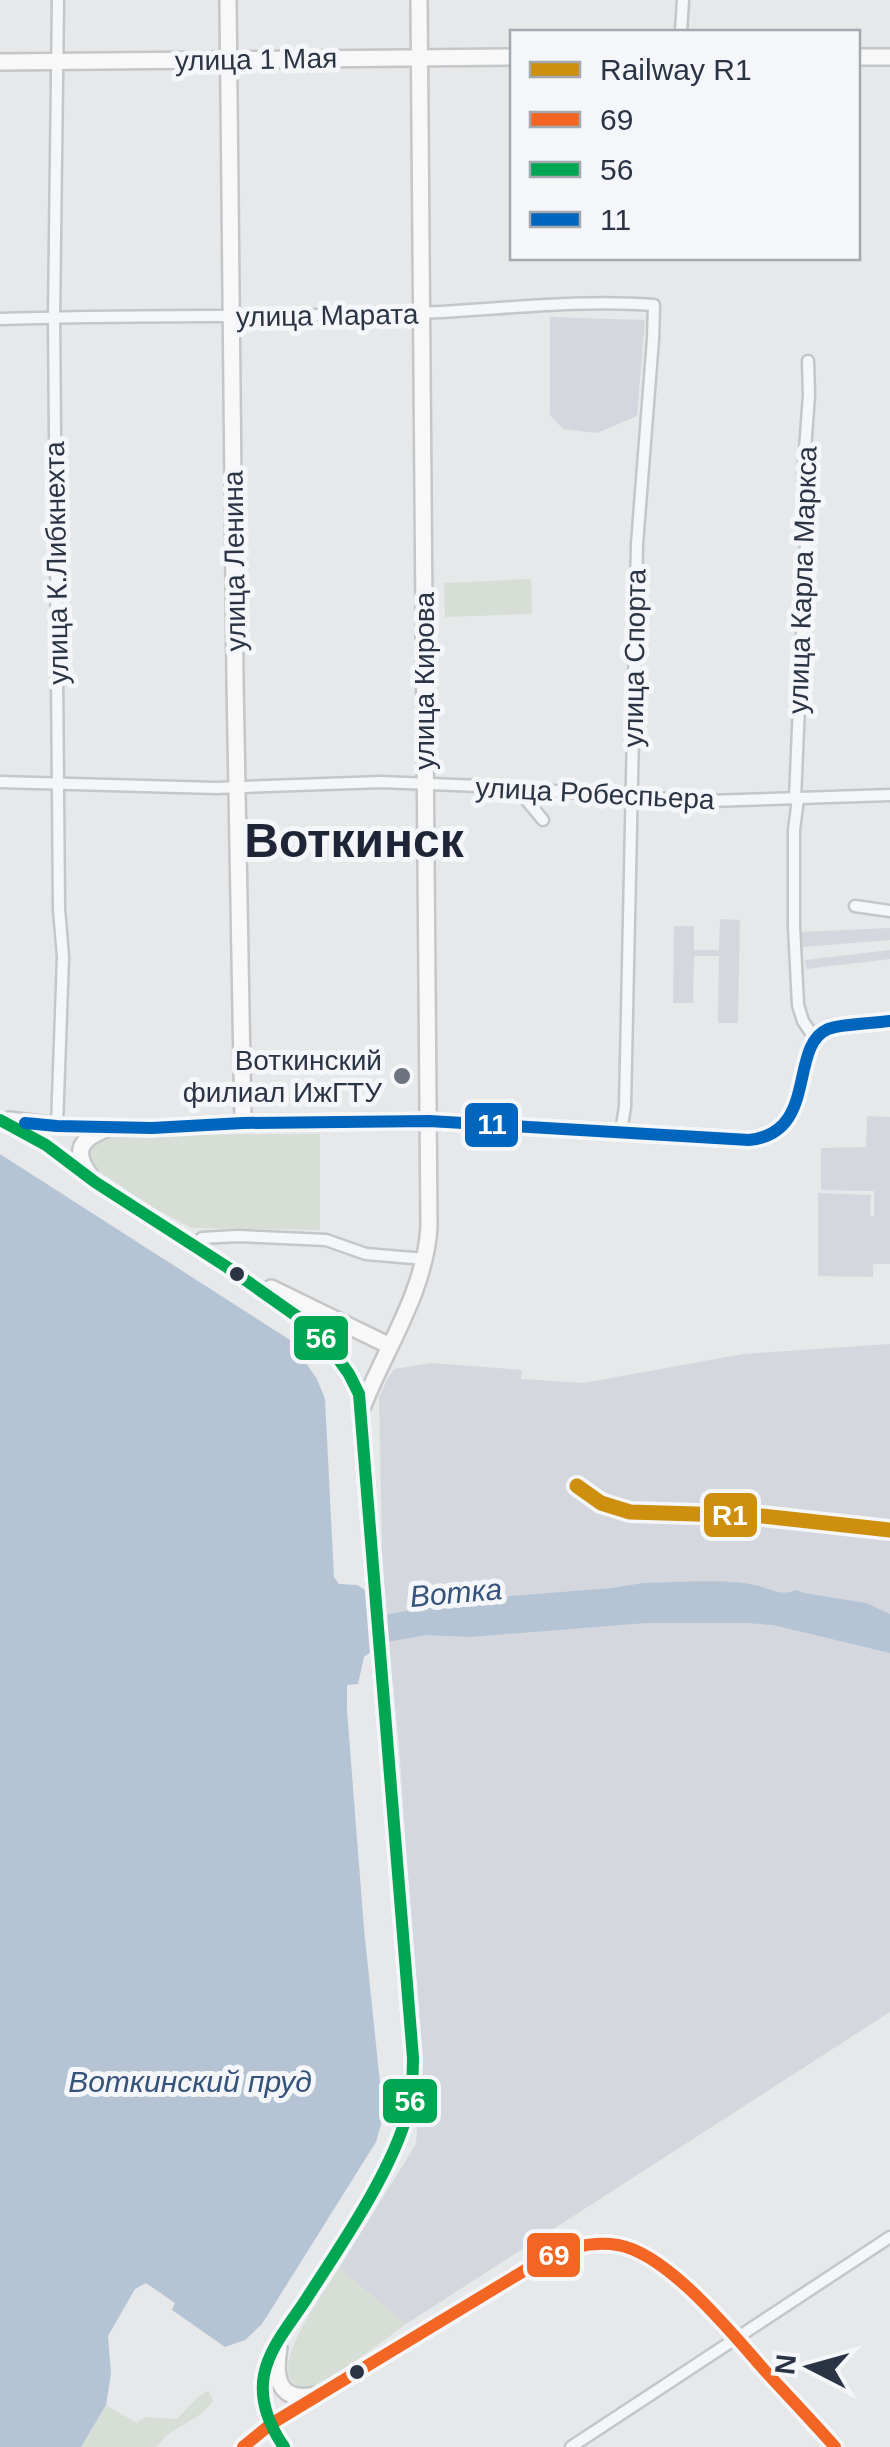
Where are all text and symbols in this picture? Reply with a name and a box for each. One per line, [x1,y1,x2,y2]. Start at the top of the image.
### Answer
legend [510,30,860,260]
street label: улица 1 Мая [175,43,338,76]
text: Railway R1 [600,53,752,86]
text: 69 [600,103,633,136]
text: 56 [600,153,633,186]
text: 11 [600,203,631,236]
street label: улица Марата [235,298,419,333]
street label: улица К.Либкнехта [39,441,74,685]
street label: улица Карла Маркса [782,445,823,714]
street label: улица Ленина [217,470,252,652]
street label: улица Спорта [617,568,652,748]
street label: улица Кирова [409,592,440,770]
street label: улица Робеспьера [475,772,716,815]
district label: Воткинск [244,814,465,867]
place label: Воткинский филиал ИжГТУ [183,1045,382,1108]
marker: Воткинский филиал ИжГТУ [391,1065,413,1087]
line badge: 11 [463,1101,520,1149]
text: 11 [477,1109,507,1140]
unlabelled marker [227,1264,247,1284]
line badge: 56 [292,1314,350,1362]
text: 56 [305,1323,337,1354]
line badge: R1 [702,1491,759,1539]
text: R1 [712,1500,748,1531]
water label: Вотка [408,1572,503,1613]
water label: Воткинский пруд [68,2065,312,2098]
line badge: 56 [381,2077,439,2125]
text: 56 [394,2086,426,2117]
line badge: 69 [525,2231,582,2279]
text: 69 [538,2240,570,2271]
north arrow [760,2317,860,2417]
text: N [769,2353,802,2376]
unlabelled marker [347,2362,367,2382]

